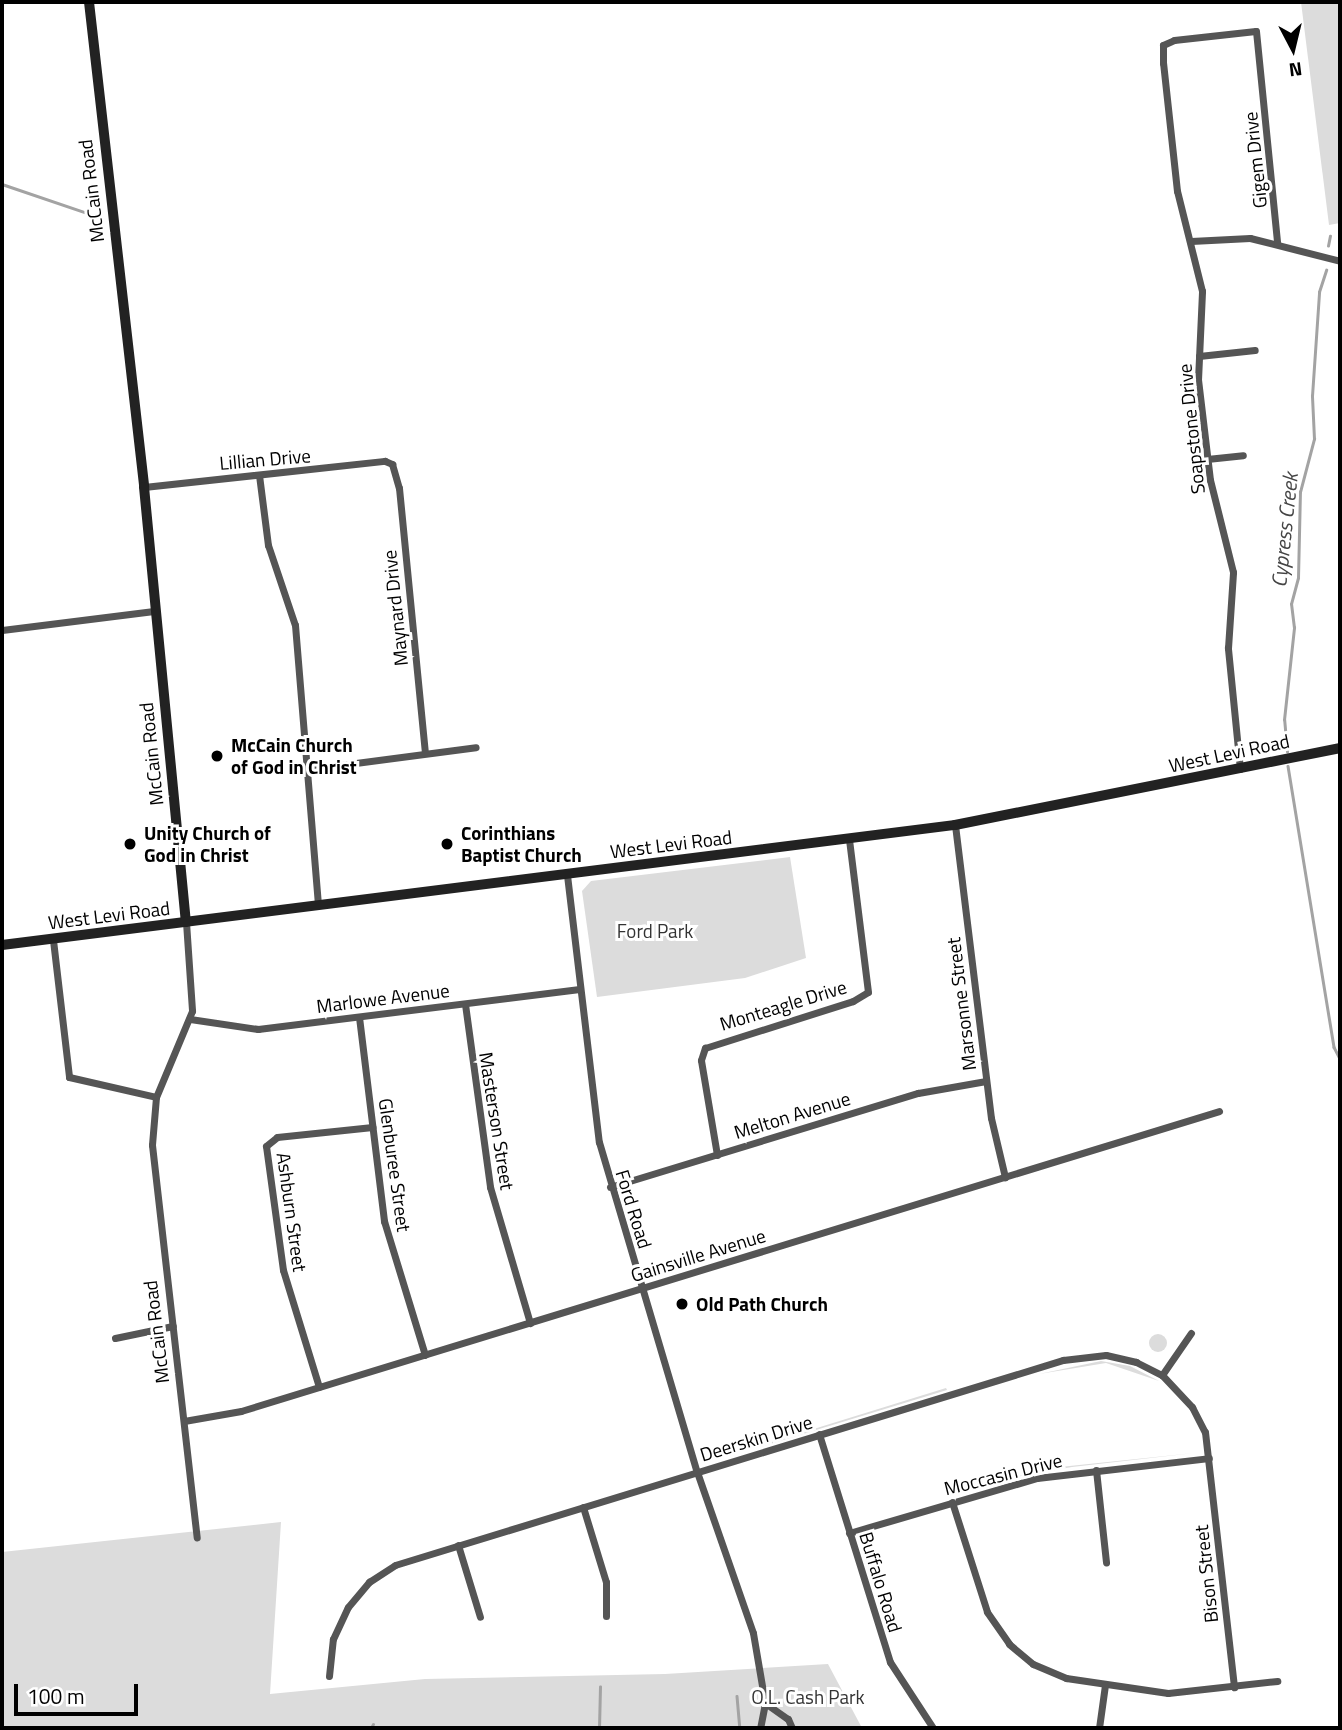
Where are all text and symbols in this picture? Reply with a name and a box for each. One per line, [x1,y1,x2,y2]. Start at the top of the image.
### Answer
north arrow [1258,14,1328,84]
text: N [1287,55,1304,86]
street label: Gigem Drive [1239,111,1271,209]
street label: McCain Road [73,138,109,244]
street label: Soapstone Drive [1173,363,1209,495]
street label: Lillian Drive [218,444,312,474]
water label: Cypress Creek [1265,471,1303,589]
street label: Maynard Drive [378,549,412,667]
street label: McCain Road [134,701,168,807]
street label: West Levi Road [1167,729,1291,777]
place label: McCain Church of God in Christ [231,734,357,778]
marker: McCain Church of God in Christ [209,748,225,764]
place label: Unity Church of God in Christ [144,822,271,866]
place label: Corinthians Baptist Church [461,822,582,866]
street label: West Levi Road [609,825,733,863]
marker: Unity Church of God in Christ [122,836,138,852]
marker: Corinthians Baptist Church [439,836,455,852]
street label: West Levi Road [47,896,171,934]
park label: Ford Park [617,920,693,942]
street label: Marsonne Street [942,936,980,1072]
street label: Monteagle Drive [717,975,849,1035]
street label: Marlowe Avenue [315,979,451,1017]
street label: Masterson Street [475,1050,519,1192]
street label: Melton Avenue [731,1087,853,1143]
street label: Glenburee Street [374,1097,416,1233]
street label: Ashburn Street [272,1151,312,1273]
street label: Ford Road [611,1167,657,1251]
street label: Gainsville Avenue [628,1224,768,1286]
street label: McCain Road [138,1279,174,1385]
place label: Old Path Church [696,1293,828,1315]
marker: Old Path Church [674,1296,690,1312]
street label: Deerskin Drive [697,1410,815,1466]
street label: Moccasin Drive [942,1448,1064,1500]
street label: Bison Street [1190,1524,1222,1624]
street label: Buffalo Road [855,1529,907,1635]
scale bar [18,1670,142,1714]
text: 100 m [27,1680,84,1712]
park label: O.L. Cash Park [751,1686,865,1708]

